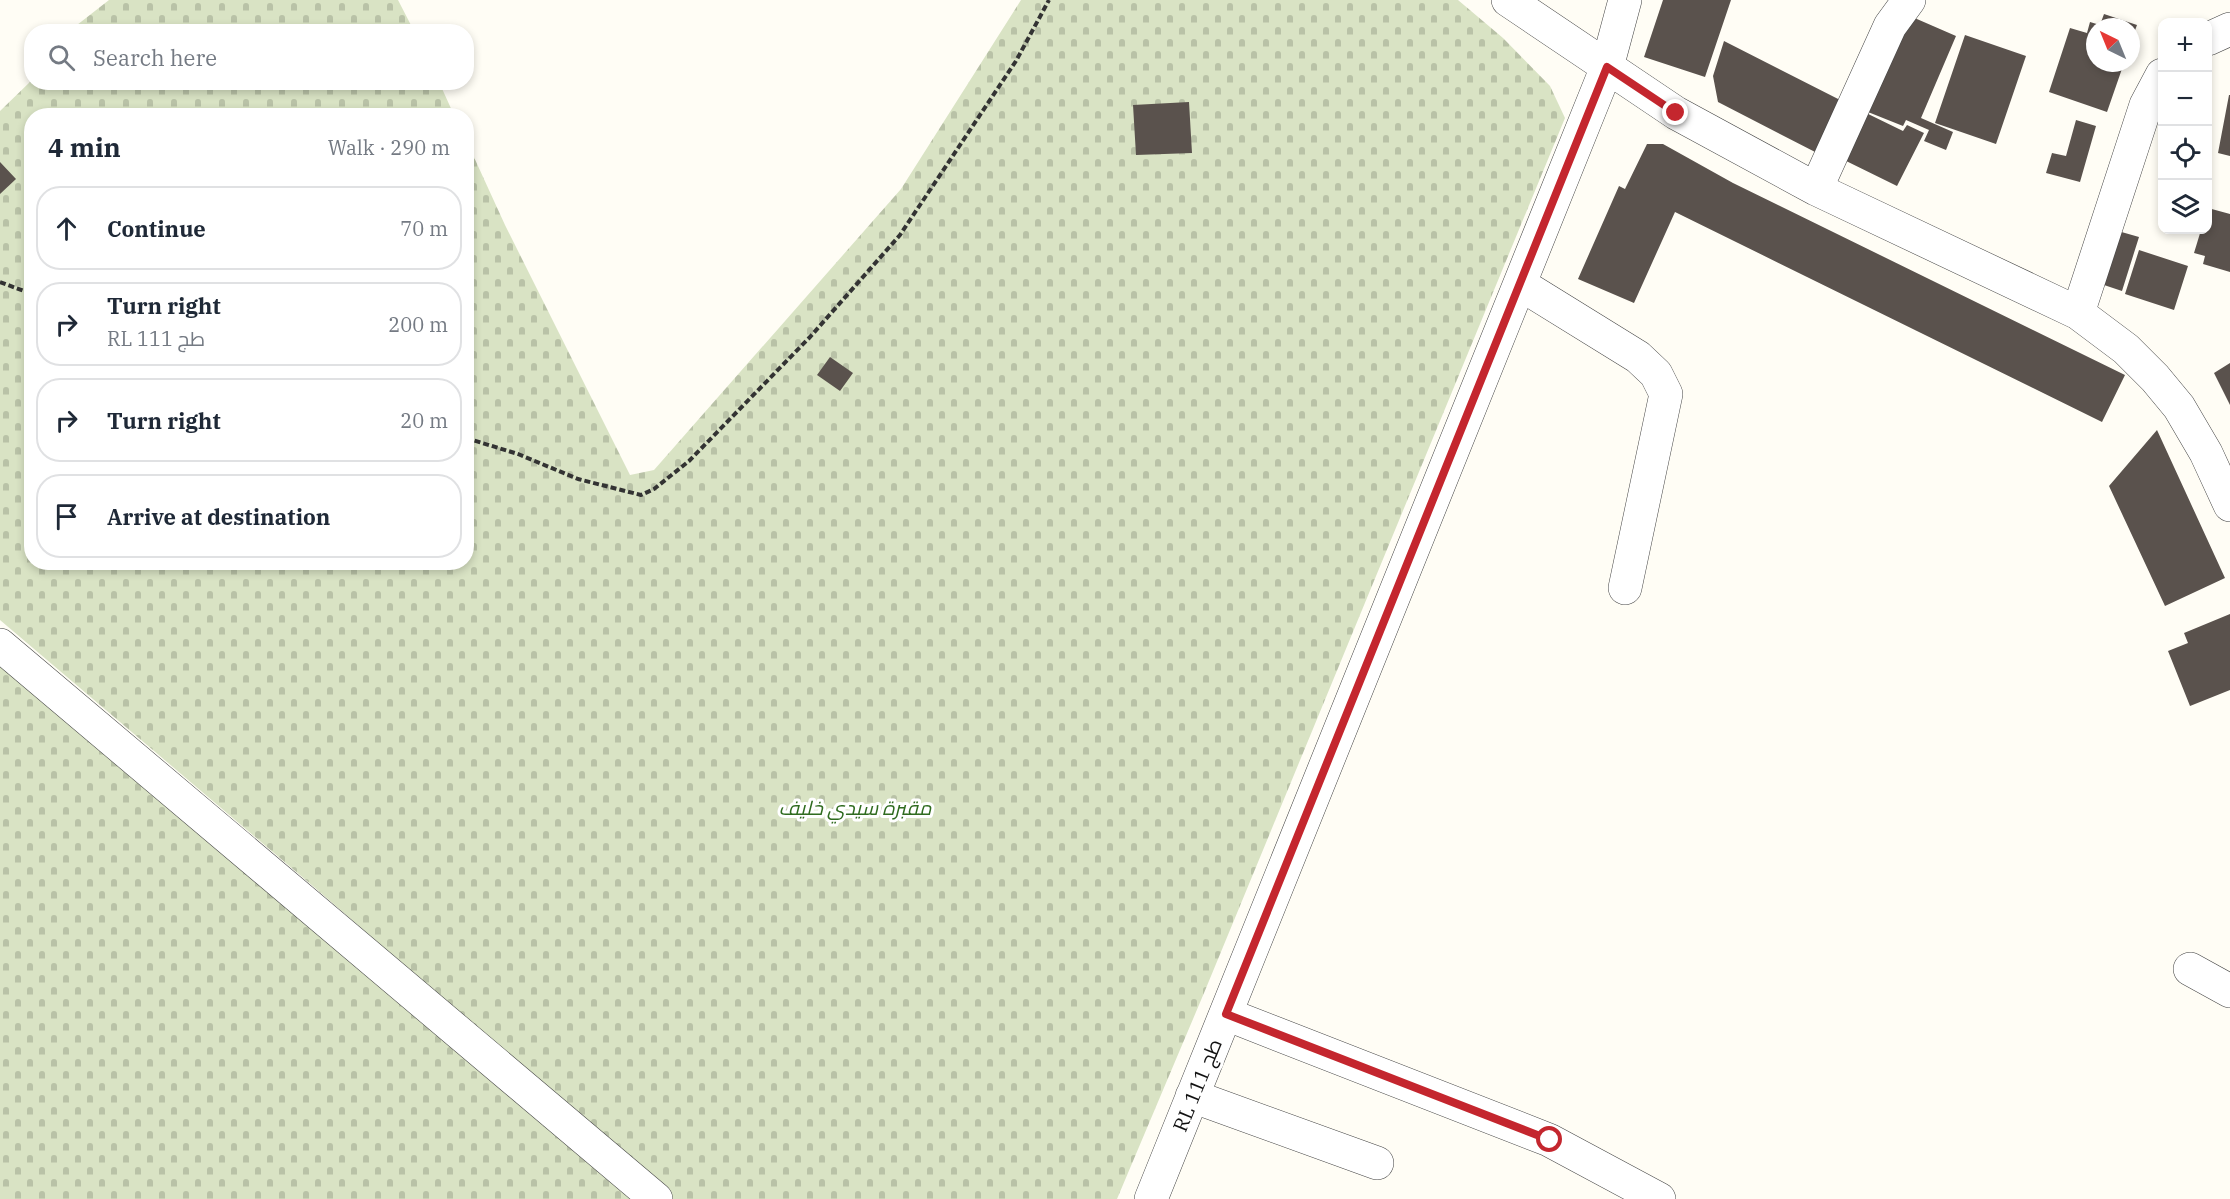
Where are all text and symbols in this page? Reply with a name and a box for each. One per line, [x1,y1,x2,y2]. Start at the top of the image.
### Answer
north arrow [2086,18,2140,72]
map controls [2158,18,2212,234]
button: + [2158,18,2212,72]
search box [24,24,474,90]
icon: search [45,41,78,74]
text: Search here [93,43,217,72]
button: − [2158,72,2212,126]
route end [1662,99,1688,125]
button: locate [2158,126,2212,180]
text: 4 min [48,130,121,164]
text: Walk · 290 m [328,134,450,161]
button: layers [2158,180,2212,234]
icon: ahead [50,212,83,245]
text: Continue [107,214,206,243]
text: 70 m [400,215,448,242]
text: Turn right [107,291,221,320]
icon: right [50,308,83,341]
text: 200 m [388,311,448,338]
text: RL طج 111 [107,325,205,352]
icon: right [50,404,83,437]
text: Turn right [107,406,221,435]
text: 20 m [400,407,448,434]
icon: arrive [50,500,83,533]
text: Arrive at destination [107,502,330,531]
park label: مقبرة سيدي خليف [779,794,933,824]
street label: RL طج 111 [1166,1034,1229,1136]
route start [1536,1126,1562,1152]

